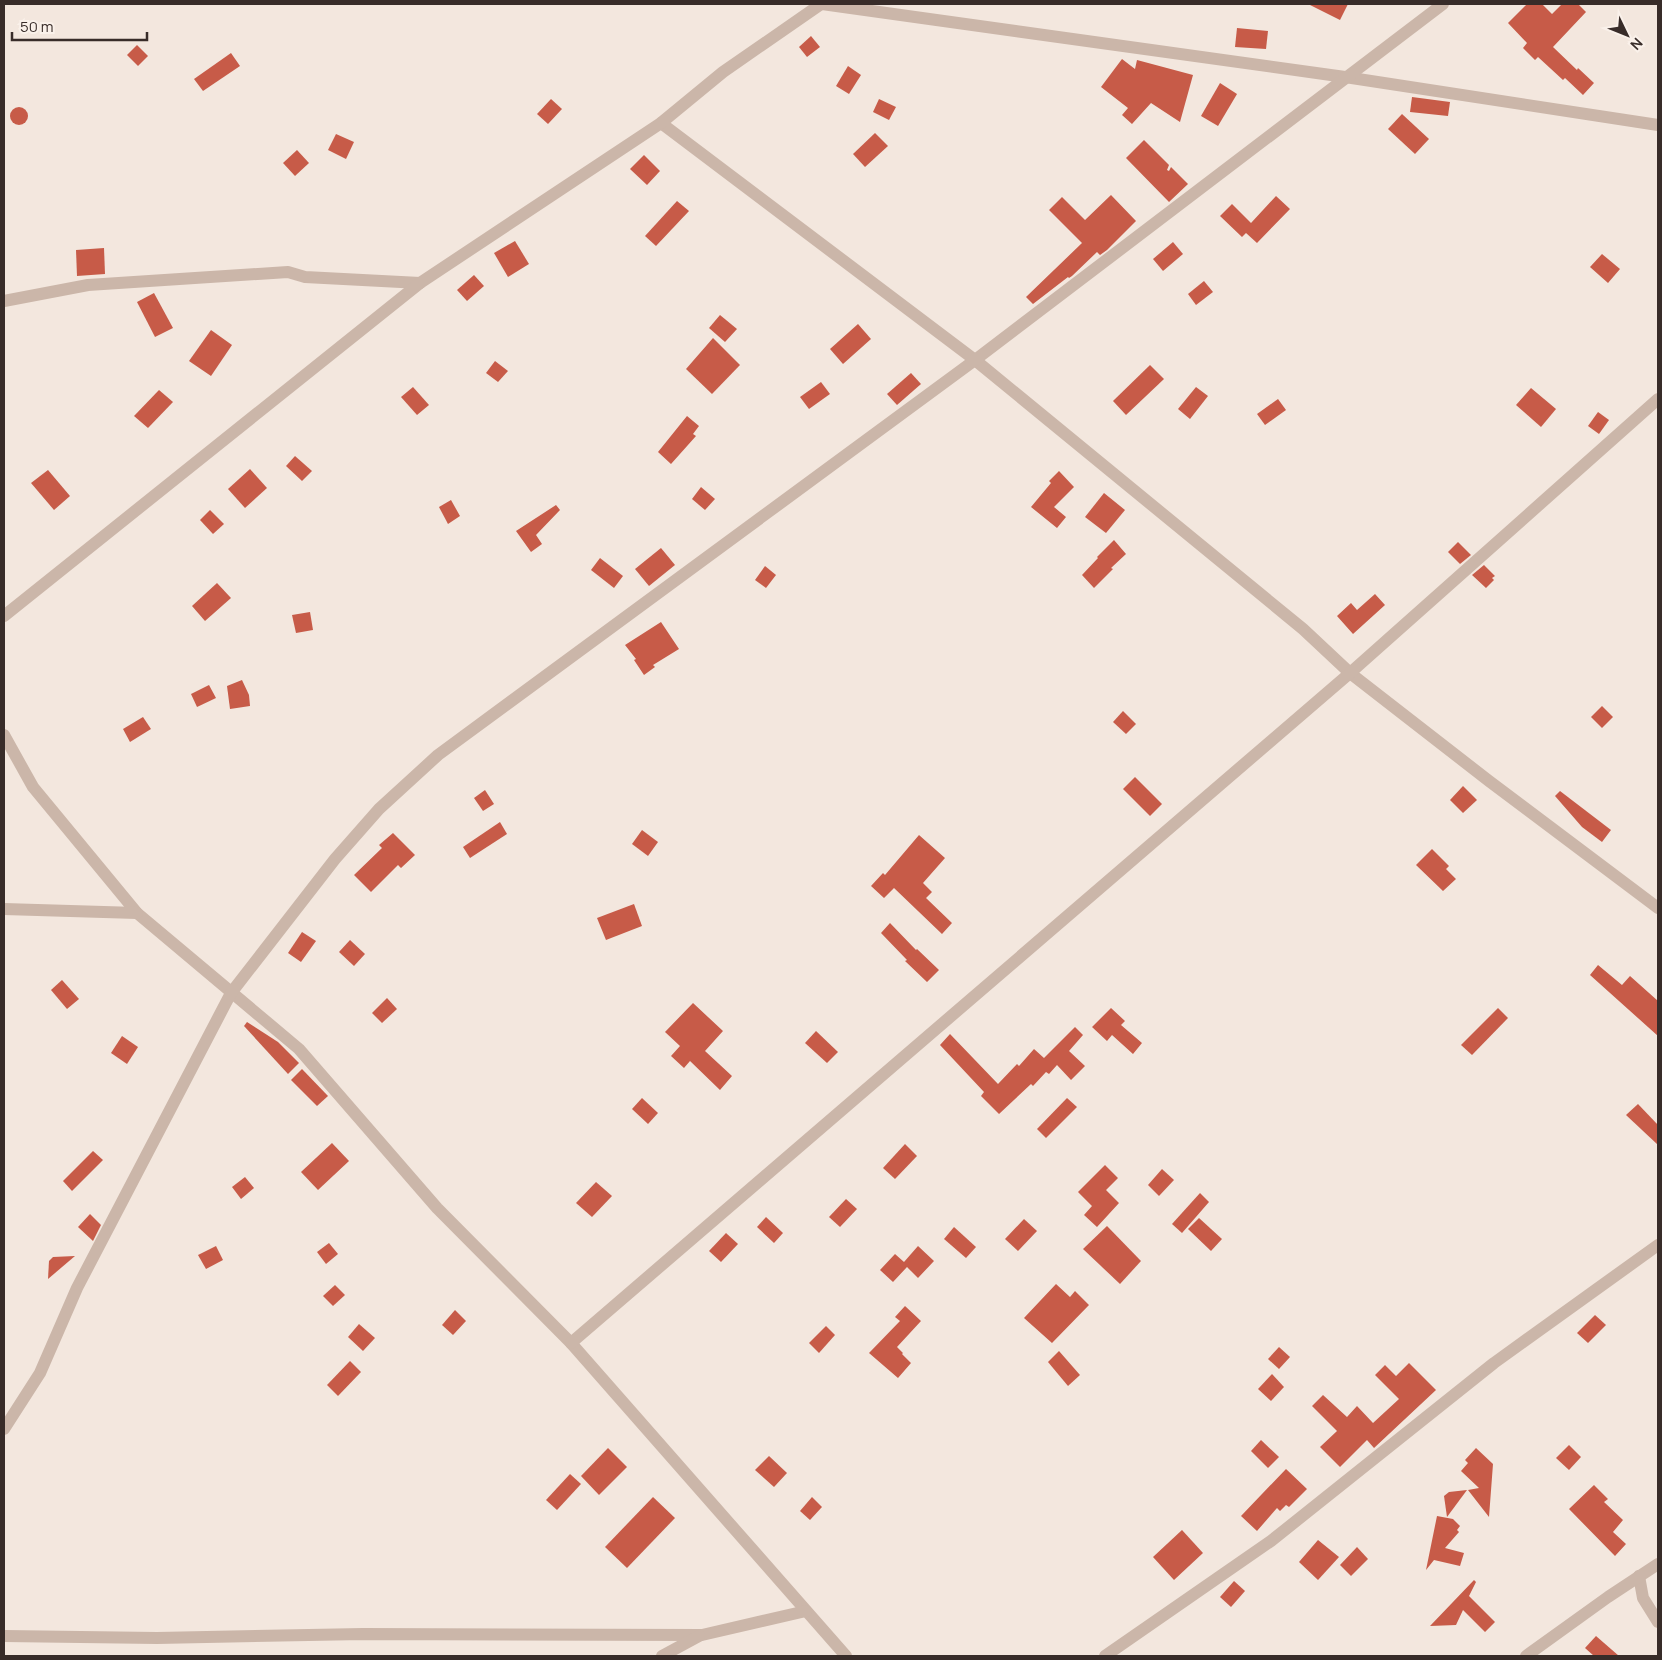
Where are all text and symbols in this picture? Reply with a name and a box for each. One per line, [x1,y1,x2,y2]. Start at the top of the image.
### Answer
scale bar [12,10,148,42]
north arrow [1602,10,1652,60]
text: 50 m [20,16,54,37]
text: N [1626,34,1647,54]

